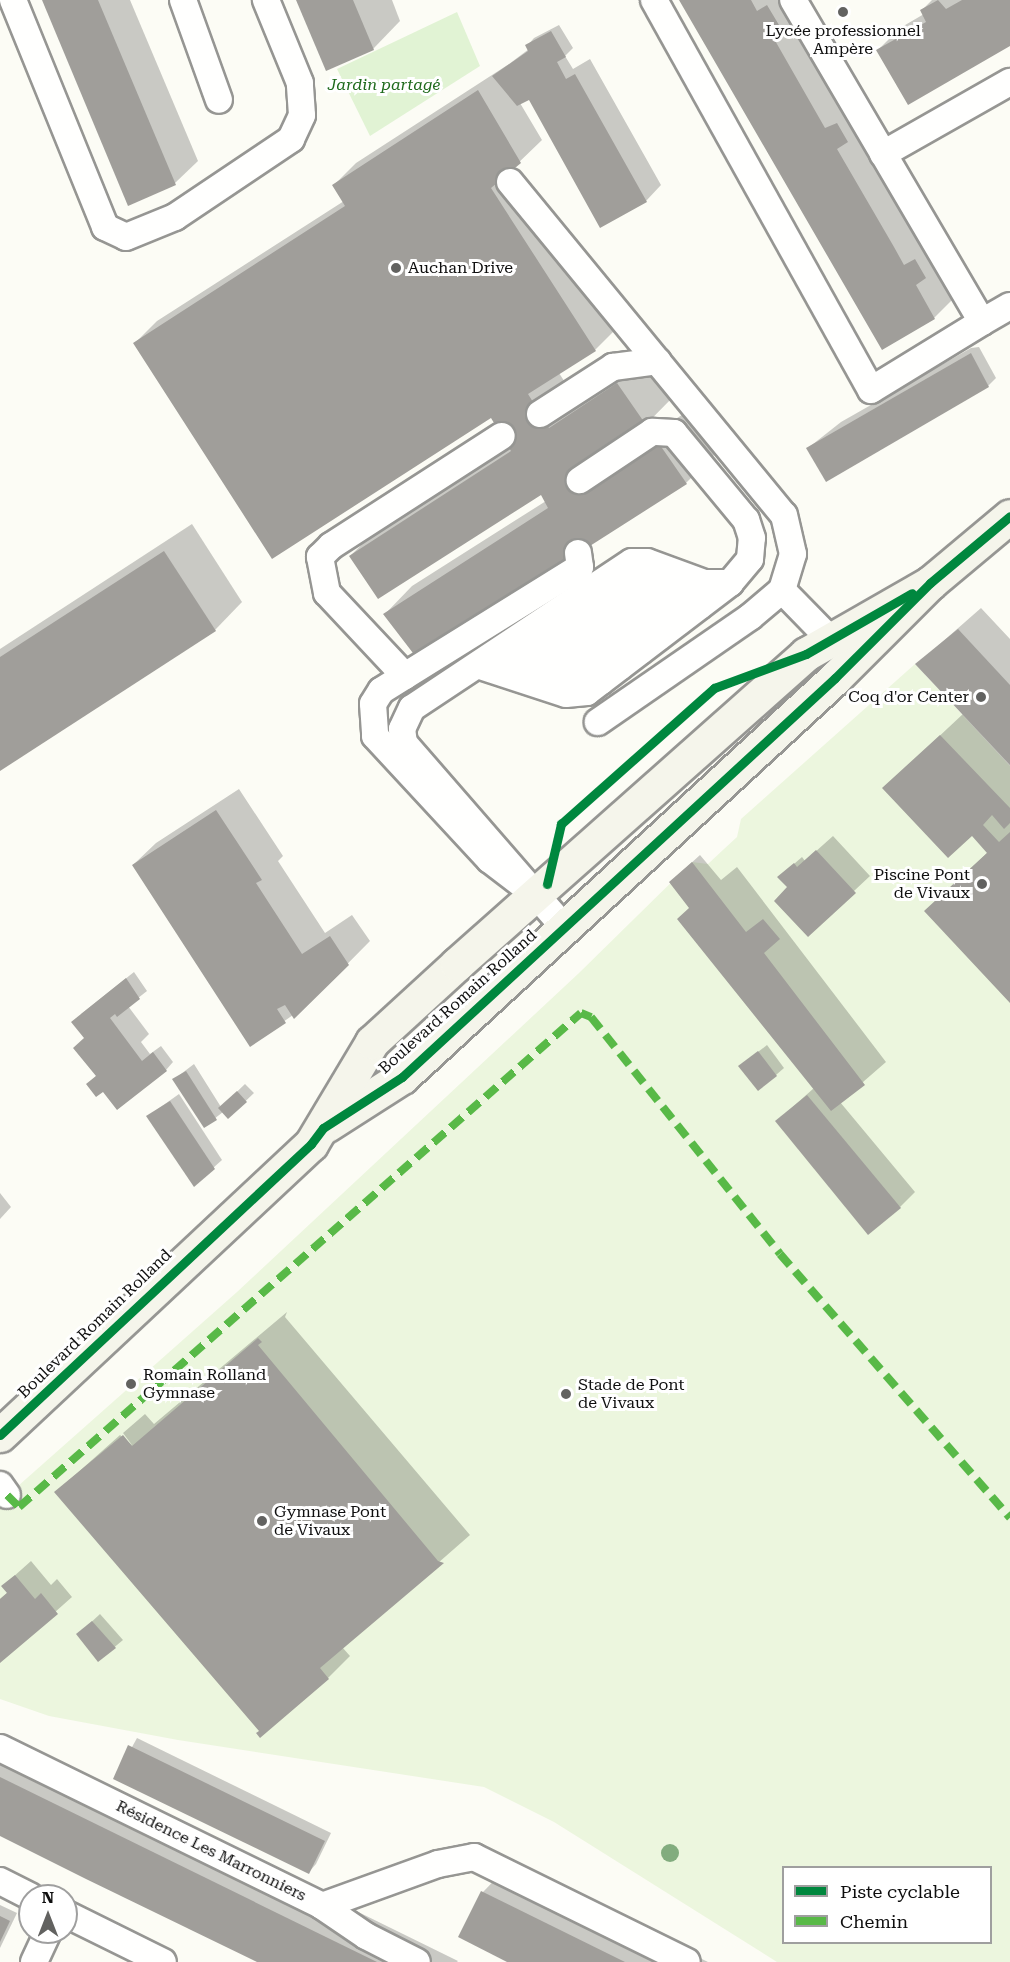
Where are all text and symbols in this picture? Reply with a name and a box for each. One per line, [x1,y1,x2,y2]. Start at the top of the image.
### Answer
marker: Lycée professionnel Ampère [836,5,850,19]
place label: Lycée professionnel Ampère [765,21,921,59]
park label: Jardin partagé [328,75,440,95]
place label: Auchan Drive [408,258,513,278]
marker: Auchan Drive [389,261,403,275]
place label: Coq d'or Center [848,687,969,707]
marker: Coq d'or Center [974,690,988,704]
place label: Piscine Pont de Vivaux [874,865,970,903]
marker: Piscine Pont de Vivaux [975,877,989,891]
street label: Boulevard Romain Rolland [375,926,541,1078]
street label: Boulevard Romain Rolland [14,1246,176,1402]
place label: Romain Rolland Gymnase [143,1365,266,1403]
place label: Stade de Pont de Vivaux [578,1375,685,1413]
marker: Romain Rolland Gymnase [124,1377,138,1391]
marker: Stade de Pont de Vivaux [559,1387,573,1401]
place label: Gymnase Pont de Vivaux [274,1502,386,1540]
marker: Gymnase Pont de Vivaux [255,1514,269,1528]
street label: Résidence Les Marronniers [113,1797,309,1905]
legend [782,1866,992,1944]
text: Piste cyclable [840,1881,960,1902]
north arrow [18,1884,78,1944]
text: N [42,1888,54,1907]
text: Chemin [840,1911,908,1932]

